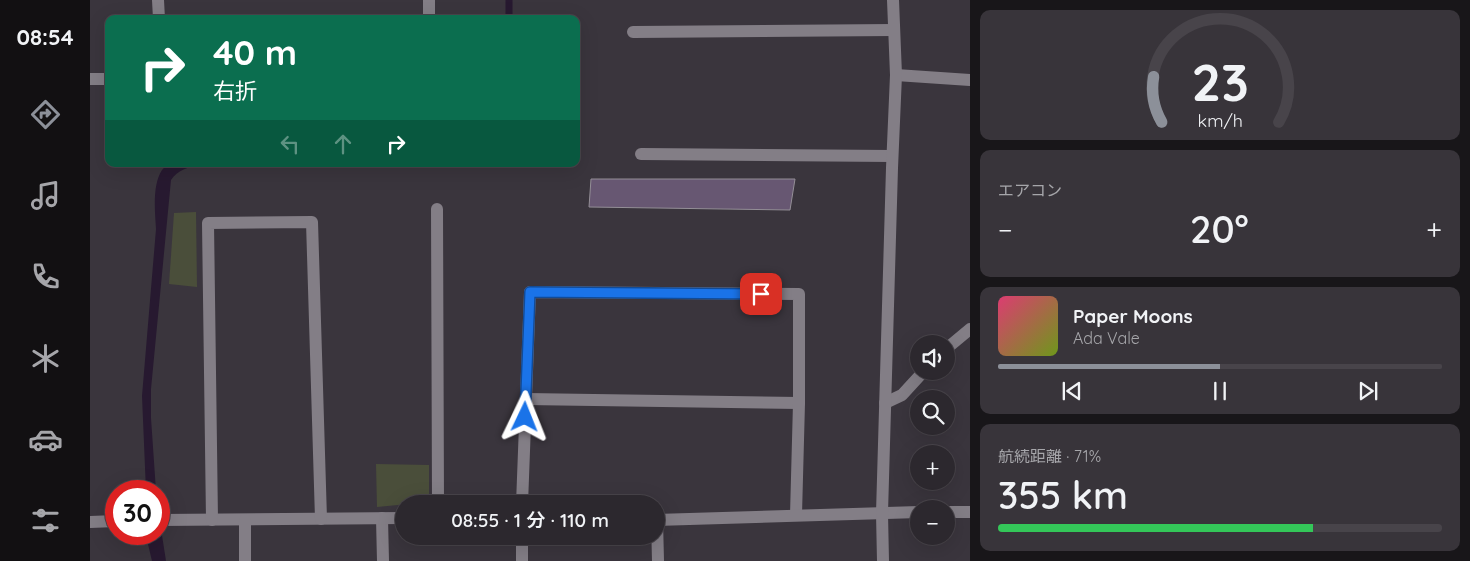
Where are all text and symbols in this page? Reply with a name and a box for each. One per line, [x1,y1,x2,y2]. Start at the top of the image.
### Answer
text: 08:54 [16,23,74,51]
text: 40 m [213,30,297,74]
icon: right [130,35,195,100]
text: 23 [1191,49,1249,114]
text: 右折 [213,77,257,105]
icon: directions [28,97,63,132]
text: km/h [1197,109,1243,131]
icon: left [276,130,304,158]
icon: ahead [329,130,357,158]
icon: right [382,130,410,158]
icon: music [28,178,63,213]
text: エアコン [998,180,1062,200]
text: 20° [1190,205,1249,253]
text: − [998,212,1013,247]
text: + [1426,212,1442,247]
icon: phone [28,259,63,294]
pin [740,273,782,315]
icon: arrive [747,280,775,308]
text: Paper Moons [1073,304,1193,328]
text: Ada Vale [1073,328,1140,348]
map controls [910,335,955,545]
button: sound [910,335,955,380]
icon: climate [28,341,63,376]
icon: previous [1058,377,1086,405]
icon: pause [1206,377,1234,405]
icon: next [1354,377,1382,405]
position arrow [498,390,550,442]
button: search [910,390,955,435]
icon: car [28,422,63,457]
button: + [910,445,955,490]
text: 航続距離 · 71% [998,446,1101,466]
text: 355 km [998,471,1128,519]
speed limit sign: 30 [105,480,170,545]
button: − [910,500,955,545]
icon: filters [28,503,63,538]
text: 08:55 · 1 分 · 110 m [451,508,609,532]

